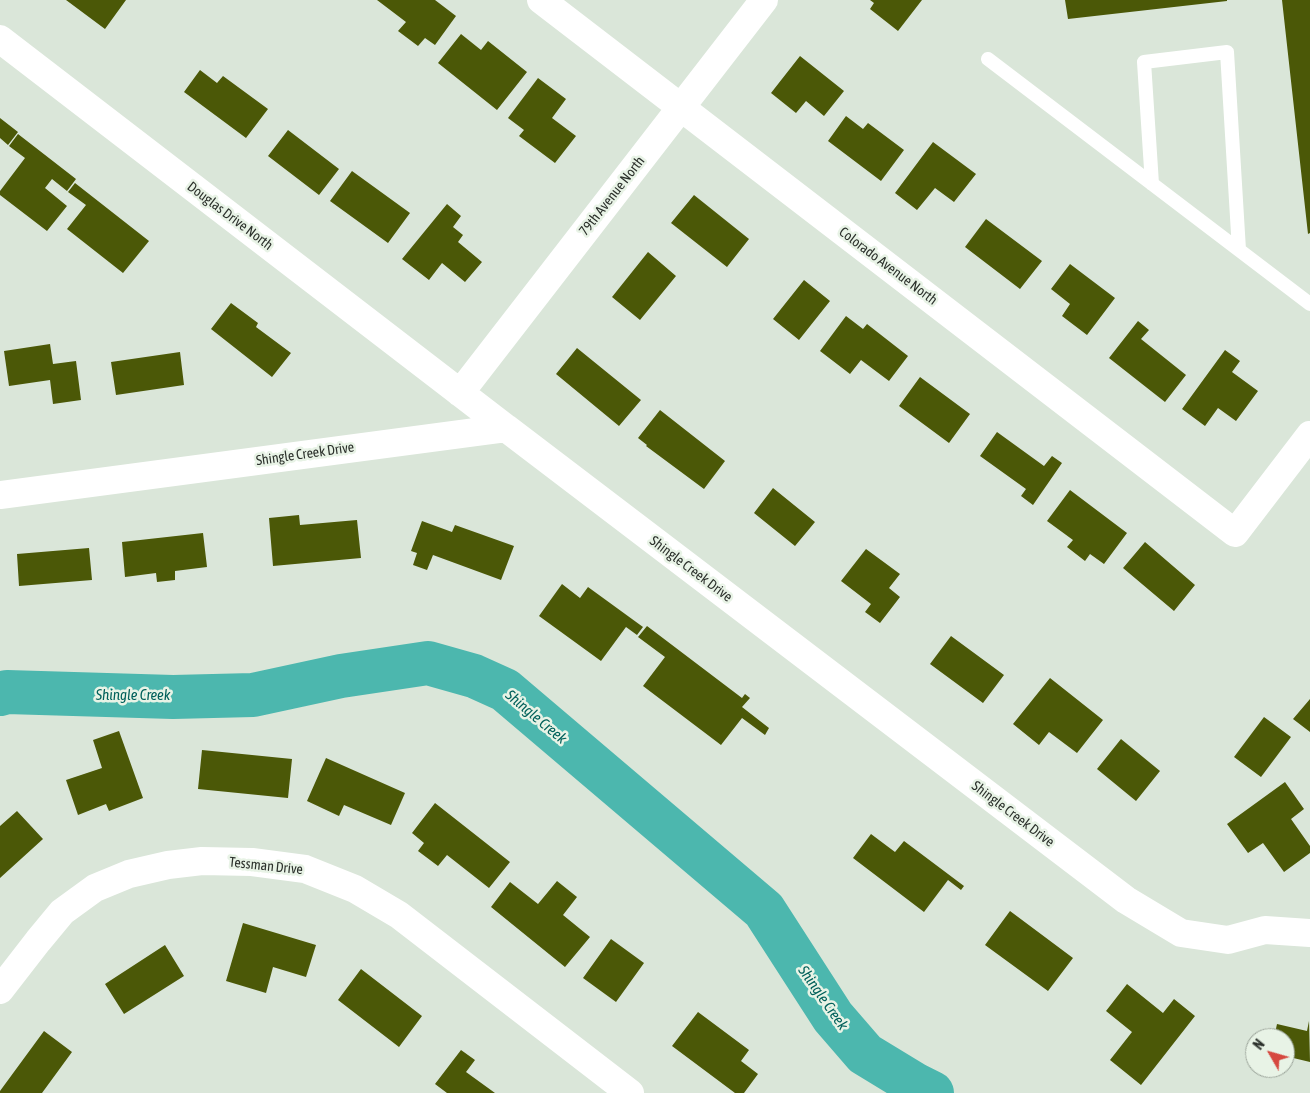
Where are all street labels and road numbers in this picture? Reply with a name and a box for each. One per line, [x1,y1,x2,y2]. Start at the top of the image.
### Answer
street label: 79th Avenue North [576,153,648,239]
street label: Douglas Drive North [184,178,276,254]
street label: Colorado Avenue North [835,224,941,308]
street label: Shingle Creek Drive [255,439,355,469]
street label: Shingle Creek Drive [646,533,736,605]
street label: Shingle Creek Drive [968,778,1058,850]
street label: Tessman Drive [228,854,304,878]

